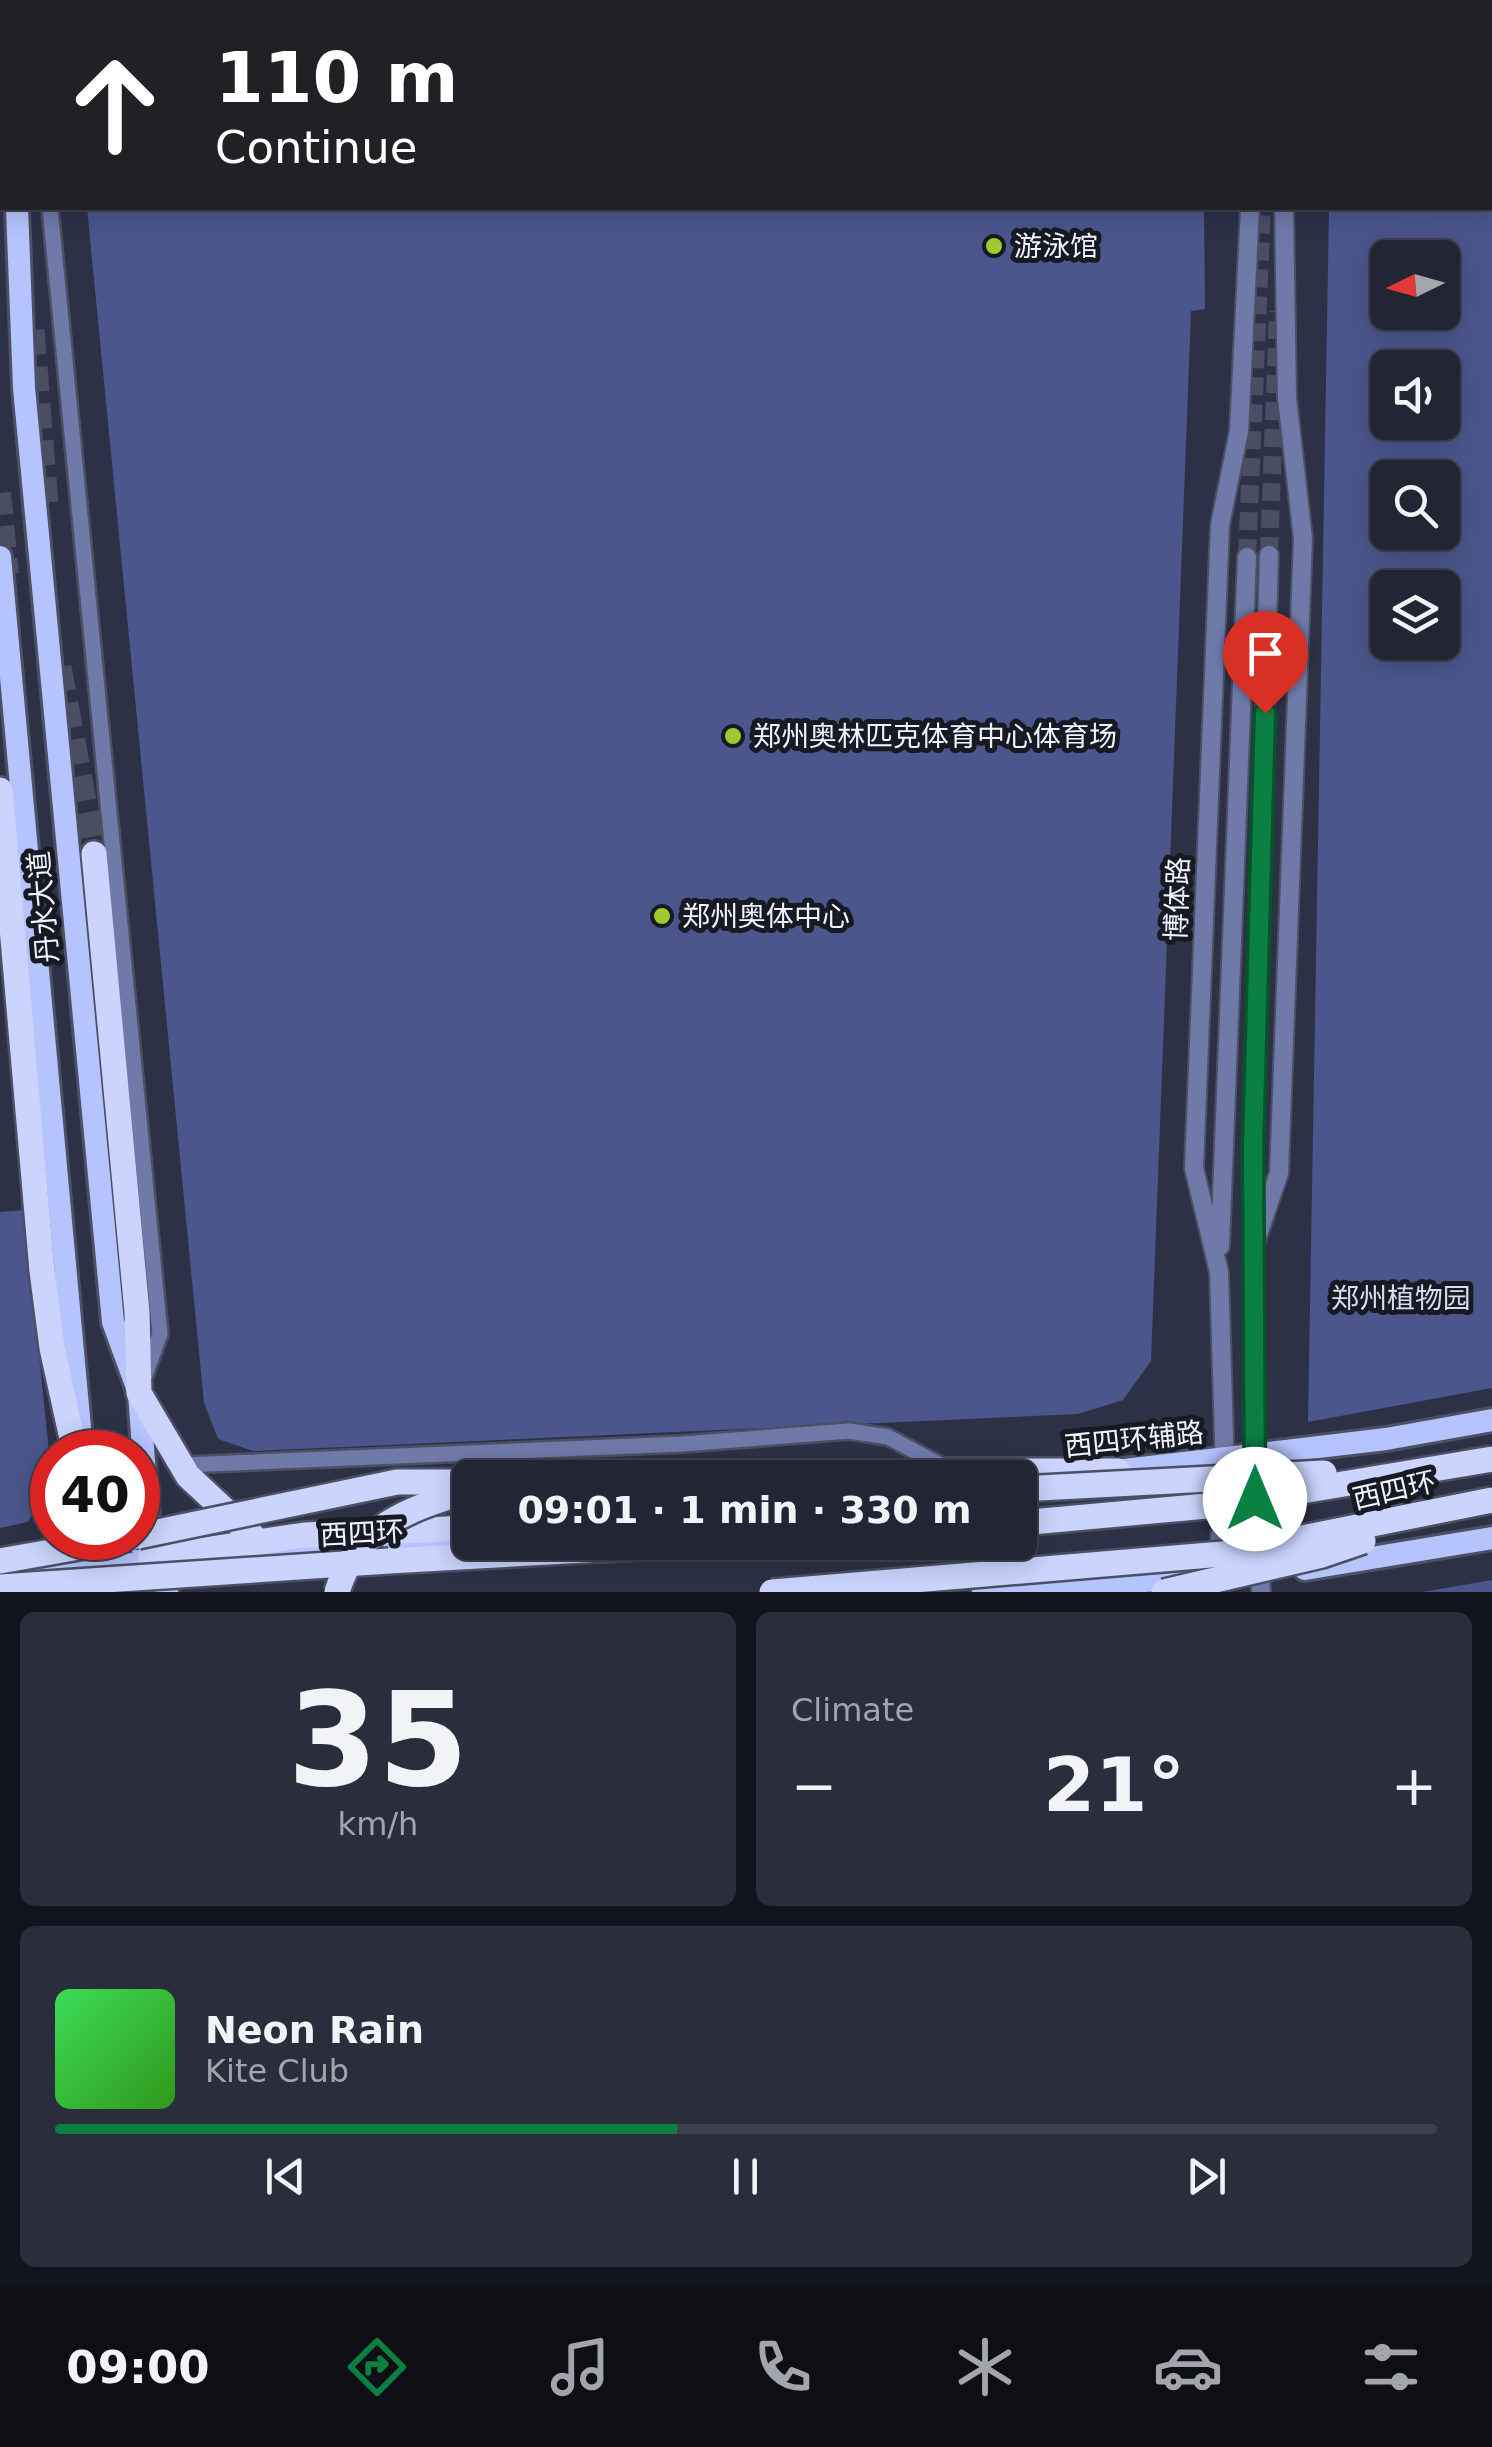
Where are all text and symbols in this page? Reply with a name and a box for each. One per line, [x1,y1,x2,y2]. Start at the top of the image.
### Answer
text: 110 m [215,37,458,119]
icon: ahead [50,40,180,170]
text: Continue [215,121,417,174]
place label: 游泳馆 [1014,230,1098,263]
marker: 游泳馆 [983,235,1005,257]
north arrow [1370,240,1460,330]
map controls [1370,240,1460,660]
button: sound [1370,350,1460,440]
button: search [1370,460,1460,550]
button: layers [1370,570,1460,660]
pin [1223,611,1308,714]
icon: arrive [1238,626,1293,681]
place label: 郑州奥林匹克体育中心体育场 [753,720,1117,753]
marker: 郑州奥林匹克体育中心体育场 [722,725,744,747]
street label: 丹水大道 [22,850,65,964]
street label: 博体路 [1160,856,1195,942]
place label: 郑州奥体中心 [682,900,850,933]
marker: 郑州奥体中心 [651,905,673,927]
park label: 郑州植物园 [1331,1282,1471,1315]
street label: 西四环辅路 [1063,1416,1205,1463]
speed limit sign: 40 [30,1430,160,1560]
position arrow [1203,1447,1307,1551]
street label: 西四环 [1349,1465,1439,1516]
text: 09:01 · 1 min · 330 m [517,1488,972,1532]
street label: 西四环 [319,1515,405,1552]
text: 35 [288,1664,468,1816]
text: Climate [791,1691,914,1729]
text: 21° [1043,1741,1185,1829]
text: − [791,1754,837,1818]
text: + [1391,1754,1437,1818]
text: km/h [338,1805,418,1843]
text: Neon Rain [205,2008,424,2052]
text: Kite Club [205,2052,349,2090]
icon: previous [258,2149,313,2204]
icon: pause [718,2149,773,2204]
icon: next [1179,2149,1234,2204]
icon: directions [342,2332,412,2402]
icon: music [545,2332,615,2402]
icon: phone [748,2332,818,2402]
icon: climate [950,2332,1020,2402]
icon: car [1153,2332,1223,2402]
icon: filters [1356,2332,1426,2402]
text: 09:00 [66,2341,210,2394]

